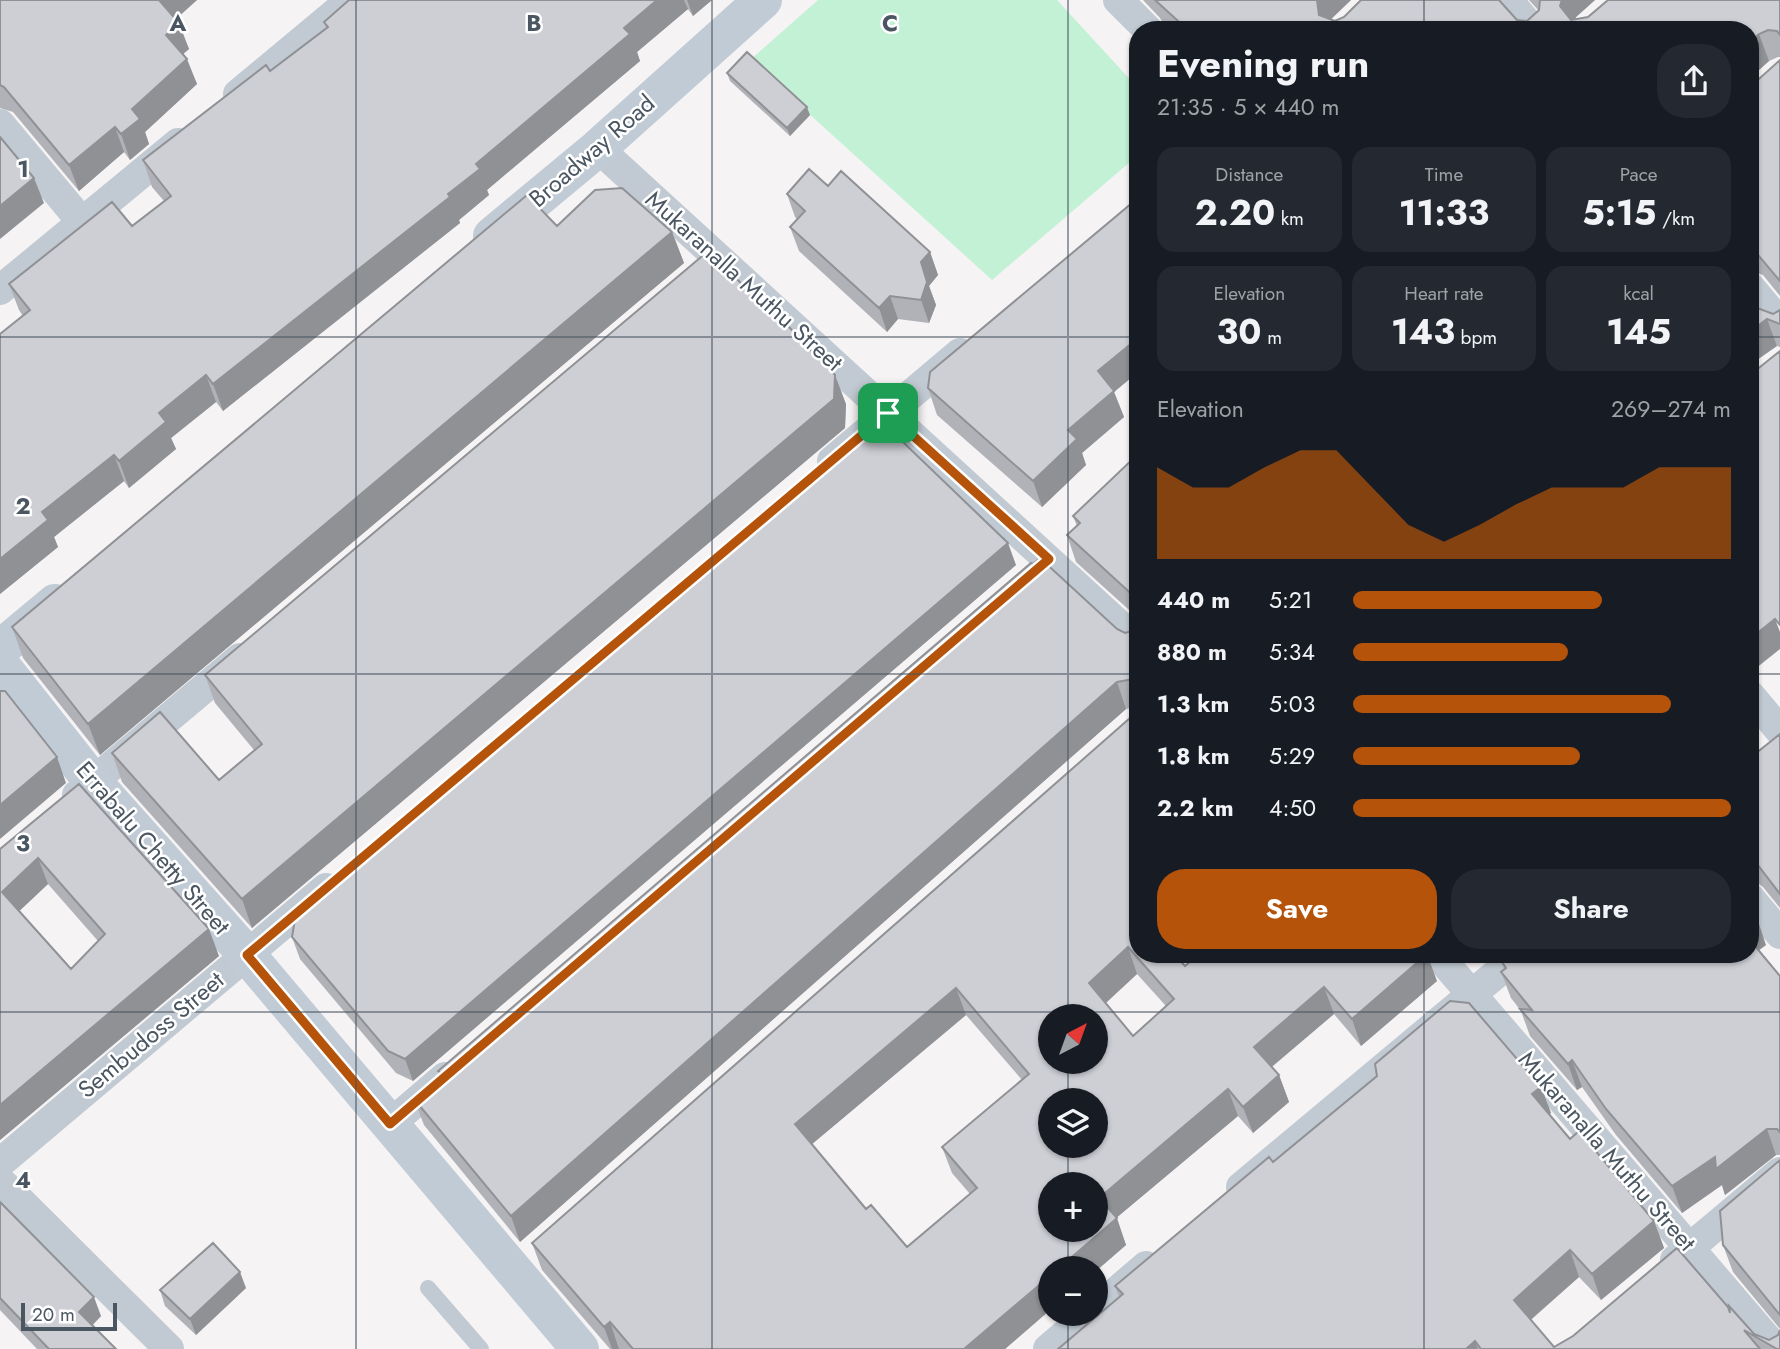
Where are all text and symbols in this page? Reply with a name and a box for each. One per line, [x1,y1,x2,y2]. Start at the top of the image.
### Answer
text: A [169,6,187,40]
text: B [526,6,542,40]
text: C [882,6,898,40]
text: Evening run [1157,36,1369,91]
button: share [1657,44,1731,118]
street label: Broadway Road [521,86,662,215]
text: 21:35 · 5 × 440 m [1157,90,1340,124]
text: 1 [17,152,29,186]
text: Distance [1215,161,1283,188]
text: Time [1425,161,1463,188]
text: Pace [1620,161,1658,188]
street label: Mukaranalla Muthu Street [638,182,851,379]
text: 2.20 [1195,188,1275,238]
text: 11:33 [1399,188,1489,238]
text: 5:15 [1582,188,1656,238]
text: km [1275,205,1304,232]
text: /km [1656,205,1695,232]
text: Elevation [1213,280,1285,307]
text: Heart rate [1404,280,1484,307]
text: kcal [1623,280,1654,307]
text: 30 [1217,307,1262,357]
text: 143 [1391,307,1455,357]
text: 145 [1606,307,1671,357]
text: m [1262,324,1282,351]
text: bpm [1455,324,1497,351]
pin [858,383,918,443]
text: Elevation [1157,392,1244,426]
text: 269–274 m [1611,392,1731,426]
icon: arrive [869,394,907,432]
text: 2 [15,489,31,523]
text: 440 m [1157,583,1230,617]
text: 5:21 [1269,583,1312,617]
text: 880 m [1157,635,1227,669]
text: 5:34 [1269,635,1315,669]
text: 1.3 km [1157,687,1229,721]
text: 5:03 [1269,687,1315,721]
text: 1.8 km [1157,739,1230,773]
text: 5:29 [1269,739,1315,773]
street label: Errabalu Chetty Street [68,753,239,942]
text: 2.2 km [1157,791,1234,825]
text: 4:50 [1269,791,1316,825]
text: 3 [16,826,30,860]
button: Save [1157,869,1437,949]
button: Share [1451,869,1731,949]
street label: Sembudoss Street [70,963,231,1106]
north arrow [1038,1004,1108,1074]
map controls [1038,1004,1108,1326]
street label: Mukaranalla Muthu Street [1510,1043,1704,1259]
button: layers [1038,1088,1108,1158]
text: 4 [15,1163,31,1197]
button: + [1038,1172,1108,1242]
button: − [1038,1256,1108,1326]
scale bar [21,1300,117,1332]
text: 20 m [32,1301,75,1328]

